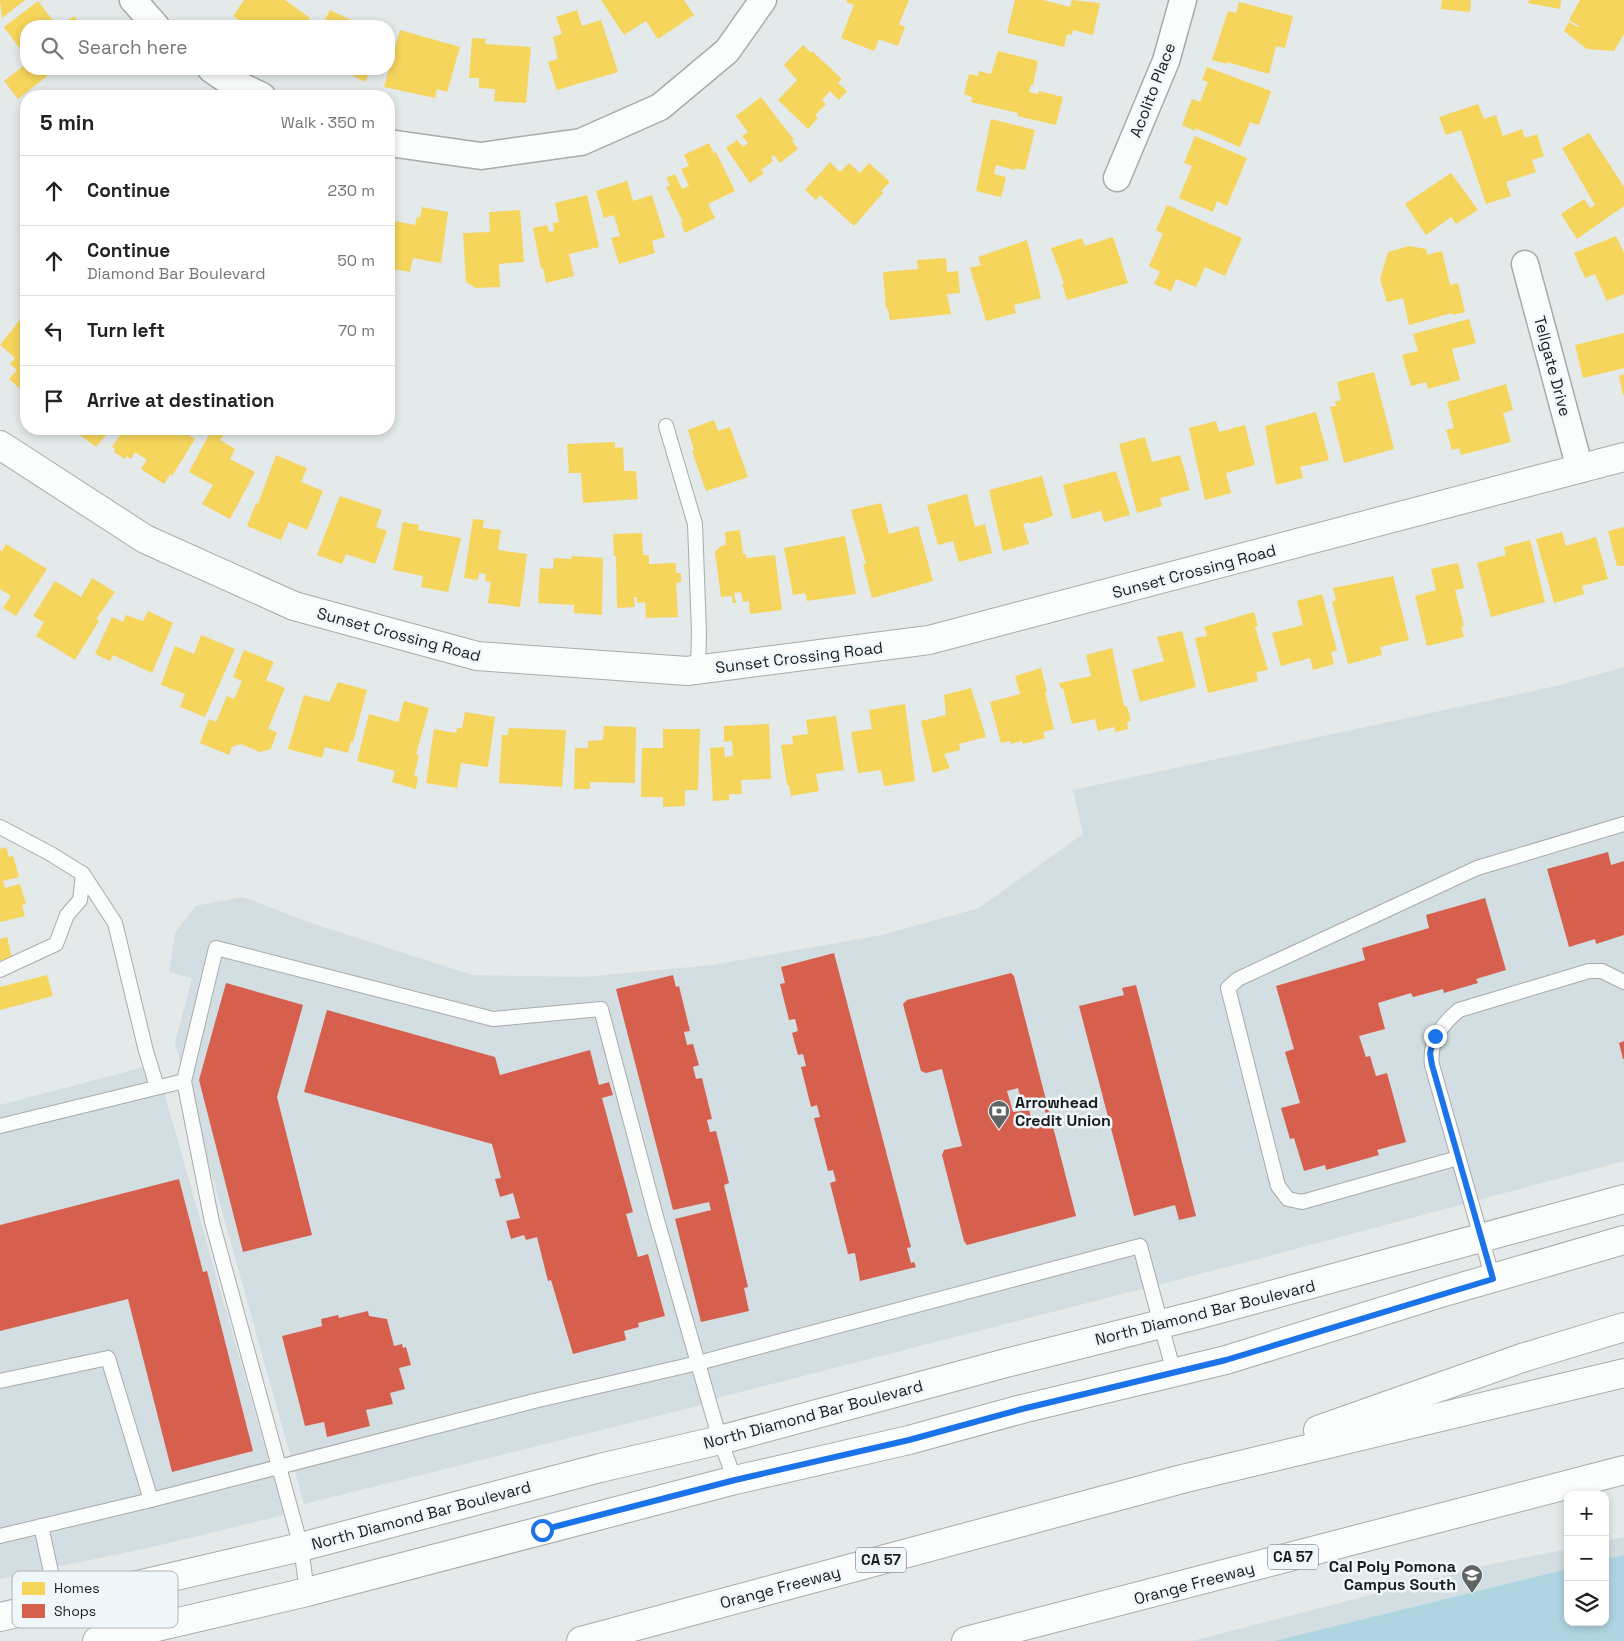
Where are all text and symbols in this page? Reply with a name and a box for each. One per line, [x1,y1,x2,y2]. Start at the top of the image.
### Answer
search box [20,20,395,75]
icon: search [38,34,66,62]
text: Search here [78,35,188,60]
street label: Acolito Place [1125,40,1180,141]
text: 5 min [40,109,94,136]
text: Walk · 350 m [281,112,375,133]
icon: ahead [40,177,68,205]
text: Continue [87,178,170,203]
text: 230 m [328,180,375,201]
text: Continue [87,238,170,263]
icon: ahead [40,247,68,275]
text: 50 m [337,250,375,271]
text: Diamond Bar Boulevard [87,263,265,284]
street label: Tellgate Drive [1529,314,1576,419]
icon: left [40,317,68,345]
text: Turn left [87,318,165,343]
text: 70 m [338,320,375,341]
icon: arrive [40,387,68,415]
text: Arrive at destination [87,388,275,413]
street label: Sunset Crossing Road [1110,540,1278,603]
street label: Sunset Crossing Road [315,603,483,666]
street label: Sunset Crossing Road [714,637,884,678]
route end [1424,1025,1447,1048]
place label: Arrowhead Credit Union [1015,1092,1111,1131]
bank icon: Arrowhead Credit Union [987,1099,1011,1130]
street label: North Diamond Bar Boulevard [1093,1275,1317,1350]
street label: North Diamond Bar Boulevard [701,1375,925,1454]
street label: North Diamond Bar Boulevard [309,1476,533,1555]
map controls [1564,1491,1609,1626]
button: + [1564,1491,1609,1536]
route start [531,1519,554,1542]
button: − [1564,1536,1609,1581]
road number: CA 57 [1268,1544,1318,1570]
road number: CA 57 [856,1548,906,1572]
place label: Cal Poly Pomona Campus South [1329,1556,1456,1595]
street label: Orange Freeway [1132,1557,1257,1610]
street label: Orange Freeway [718,1561,843,1614]
school or university icon: Cal Poly Pomona Campus South [1460,1563,1484,1594]
legend [12,1571,178,1628]
text: Homes [54,1579,100,1597]
button: layers [1564,1581,1609,1626]
text: Shops [54,1602,96,1620]

